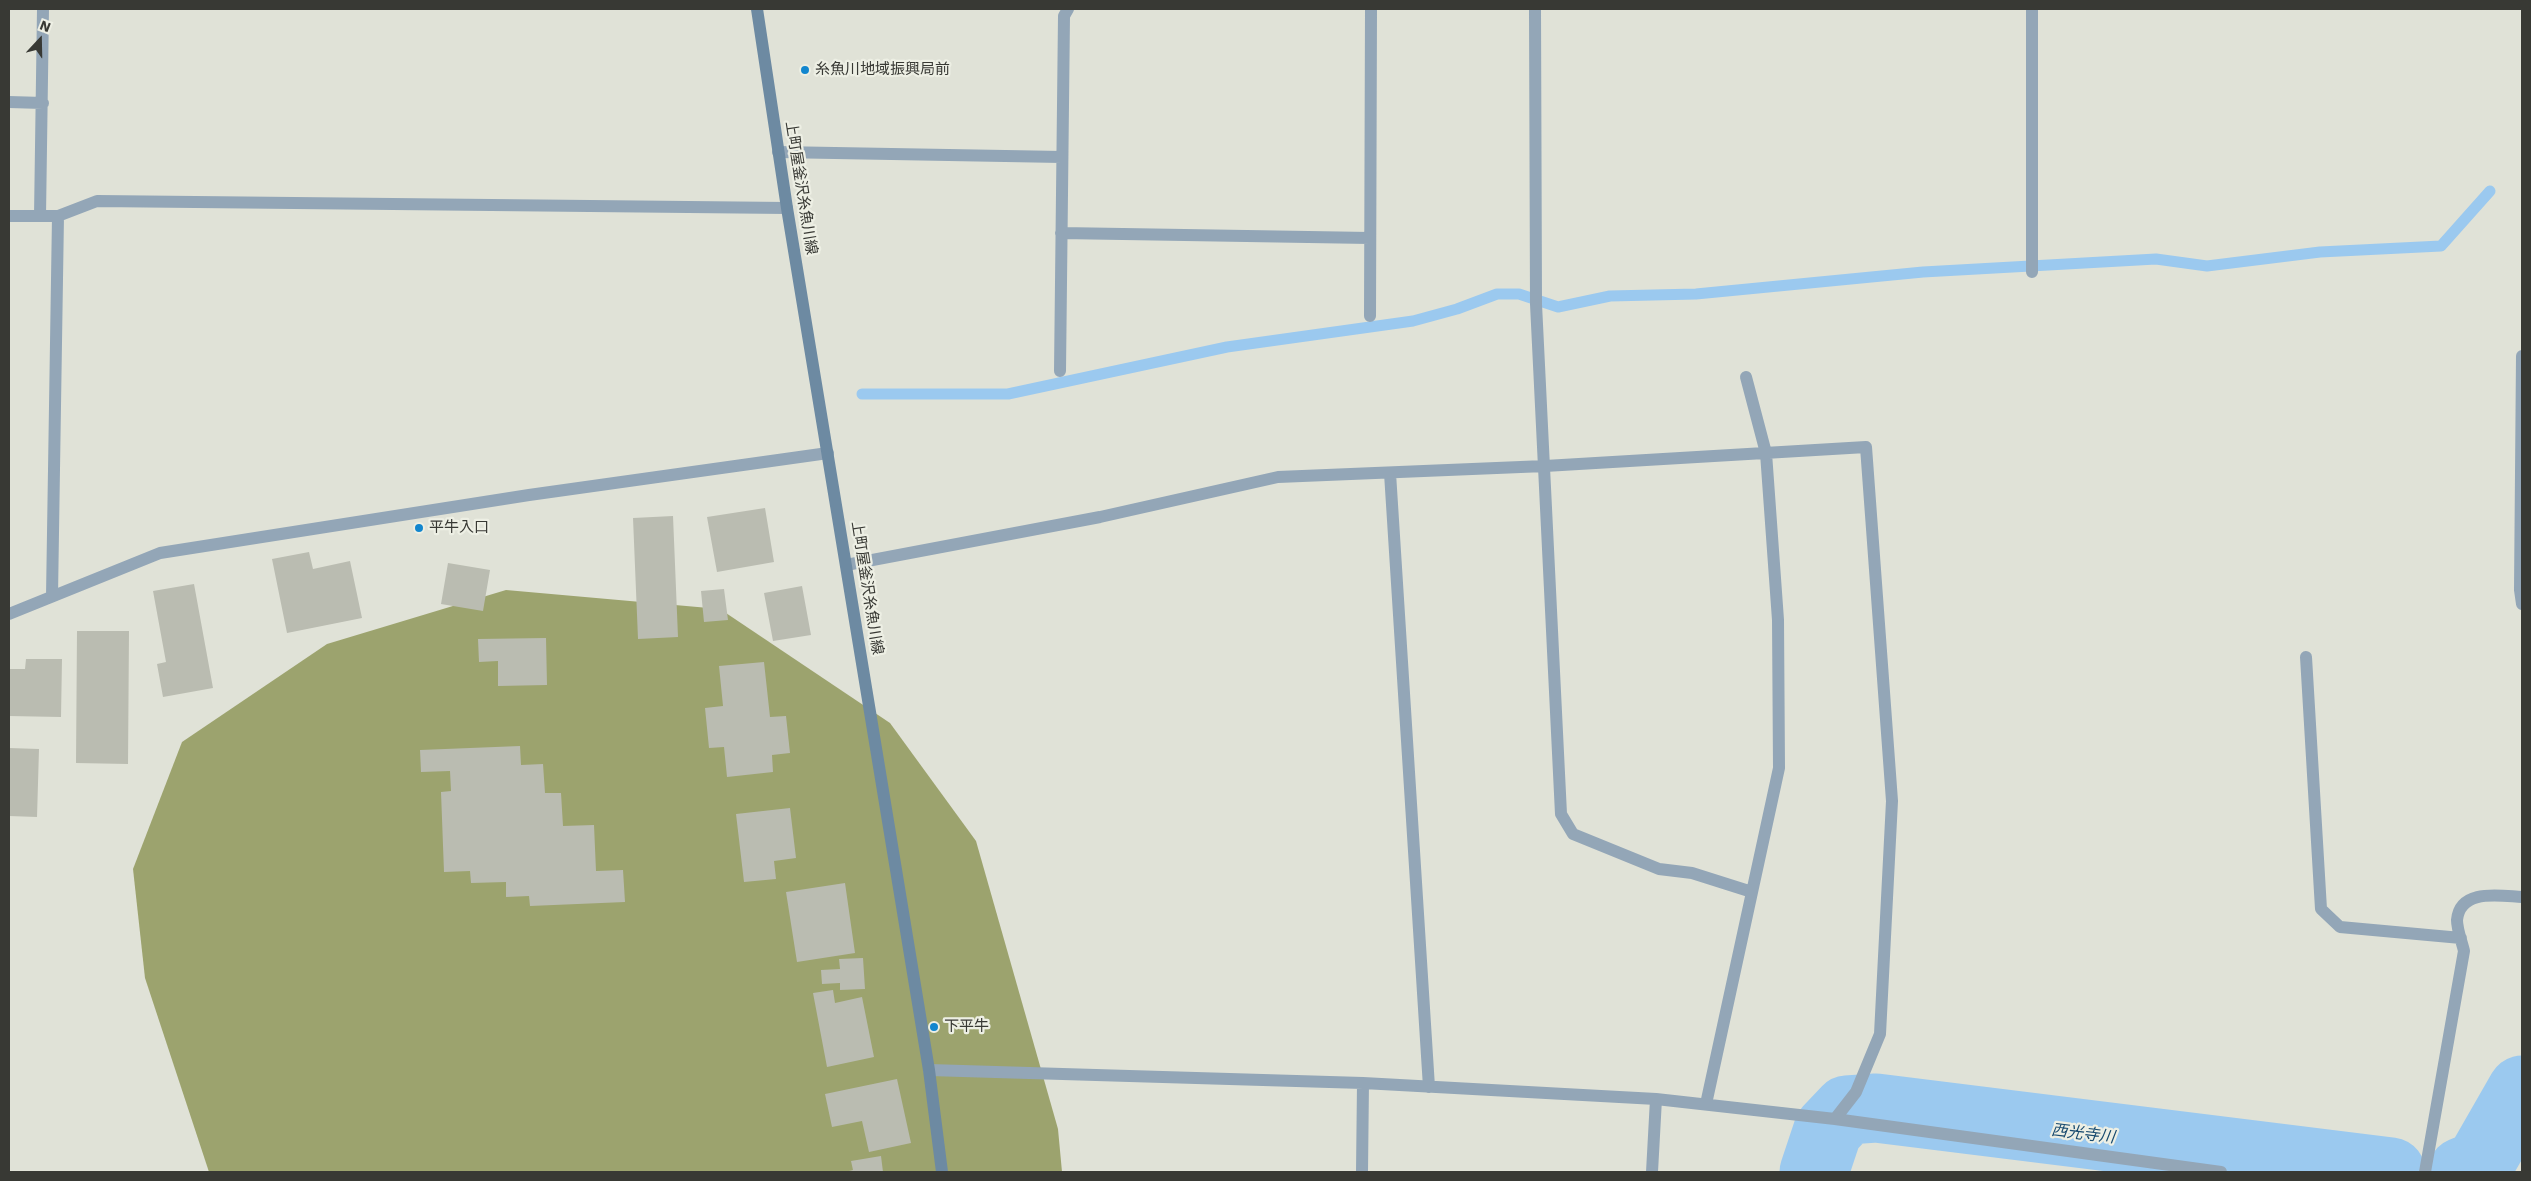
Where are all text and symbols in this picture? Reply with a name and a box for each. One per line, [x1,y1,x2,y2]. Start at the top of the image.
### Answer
north arrow [15,15,65,65]
text: N [38,17,53,35]
place label: 糸魚川地域振興局前 [815,61,950,79]
marker: 糸魚川地域振興局前 [799,64,811,76]
street label: 上町屋釜沢糸魚川線 [782,120,820,256]
place label: 平牛入口 [429,519,489,537]
street label: 上町屋釜沢糸魚川線 [848,520,886,656]
marker: 平牛入口 [413,522,425,534]
place label: 下平牛 [944,1018,989,1036]
marker: 下平牛 [928,1021,940,1033]
water label: 西光寺川 [2050,1121,2116,1147]

